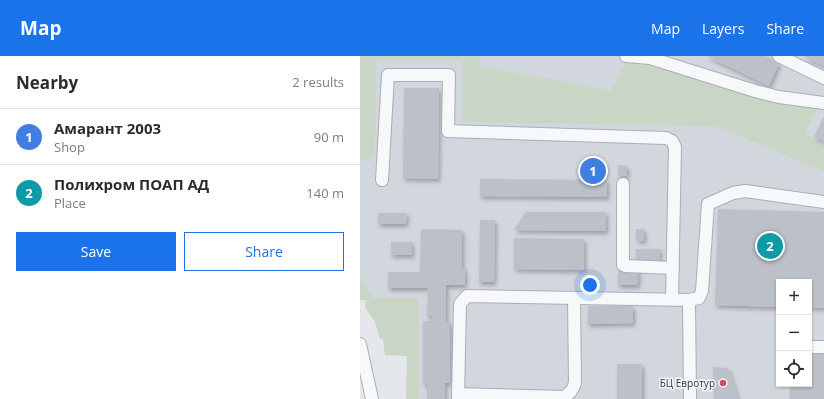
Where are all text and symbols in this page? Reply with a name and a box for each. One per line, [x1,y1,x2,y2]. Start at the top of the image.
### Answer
text: Map [20,15,61,41]
text: Map [651,19,680,38]
text: Layers [702,19,744,38]
text: Share [766,19,804,38]
text: Nearby [16,71,78,94]
text: 2 results [292,73,344,91]
text: Амарант 2003 [54,118,161,138]
text: 1 [25,128,33,146]
text: 90 m [314,128,344,146]
text: Shop [54,138,85,156]
pin: 1 [580,156,606,186]
text: Полихром ПОАП АД [54,174,209,194]
text: 2 [25,184,33,202]
text: 140 m [306,184,344,202]
text: Place [54,194,86,212]
pin: 2 [757,231,783,261]
button: Save [16,232,176,271]
button: Share [184,232,344,271]
your location [580,275,600,295]
map controls [776,279,812,387]
button: + [776,279,812,315]
button: − [776,315,812,351]
button: locate [776,351,812,387]
place label: БЦ Евротур [660,376,715,390]
marker: БЦ Евротур [718,378,728,388]

